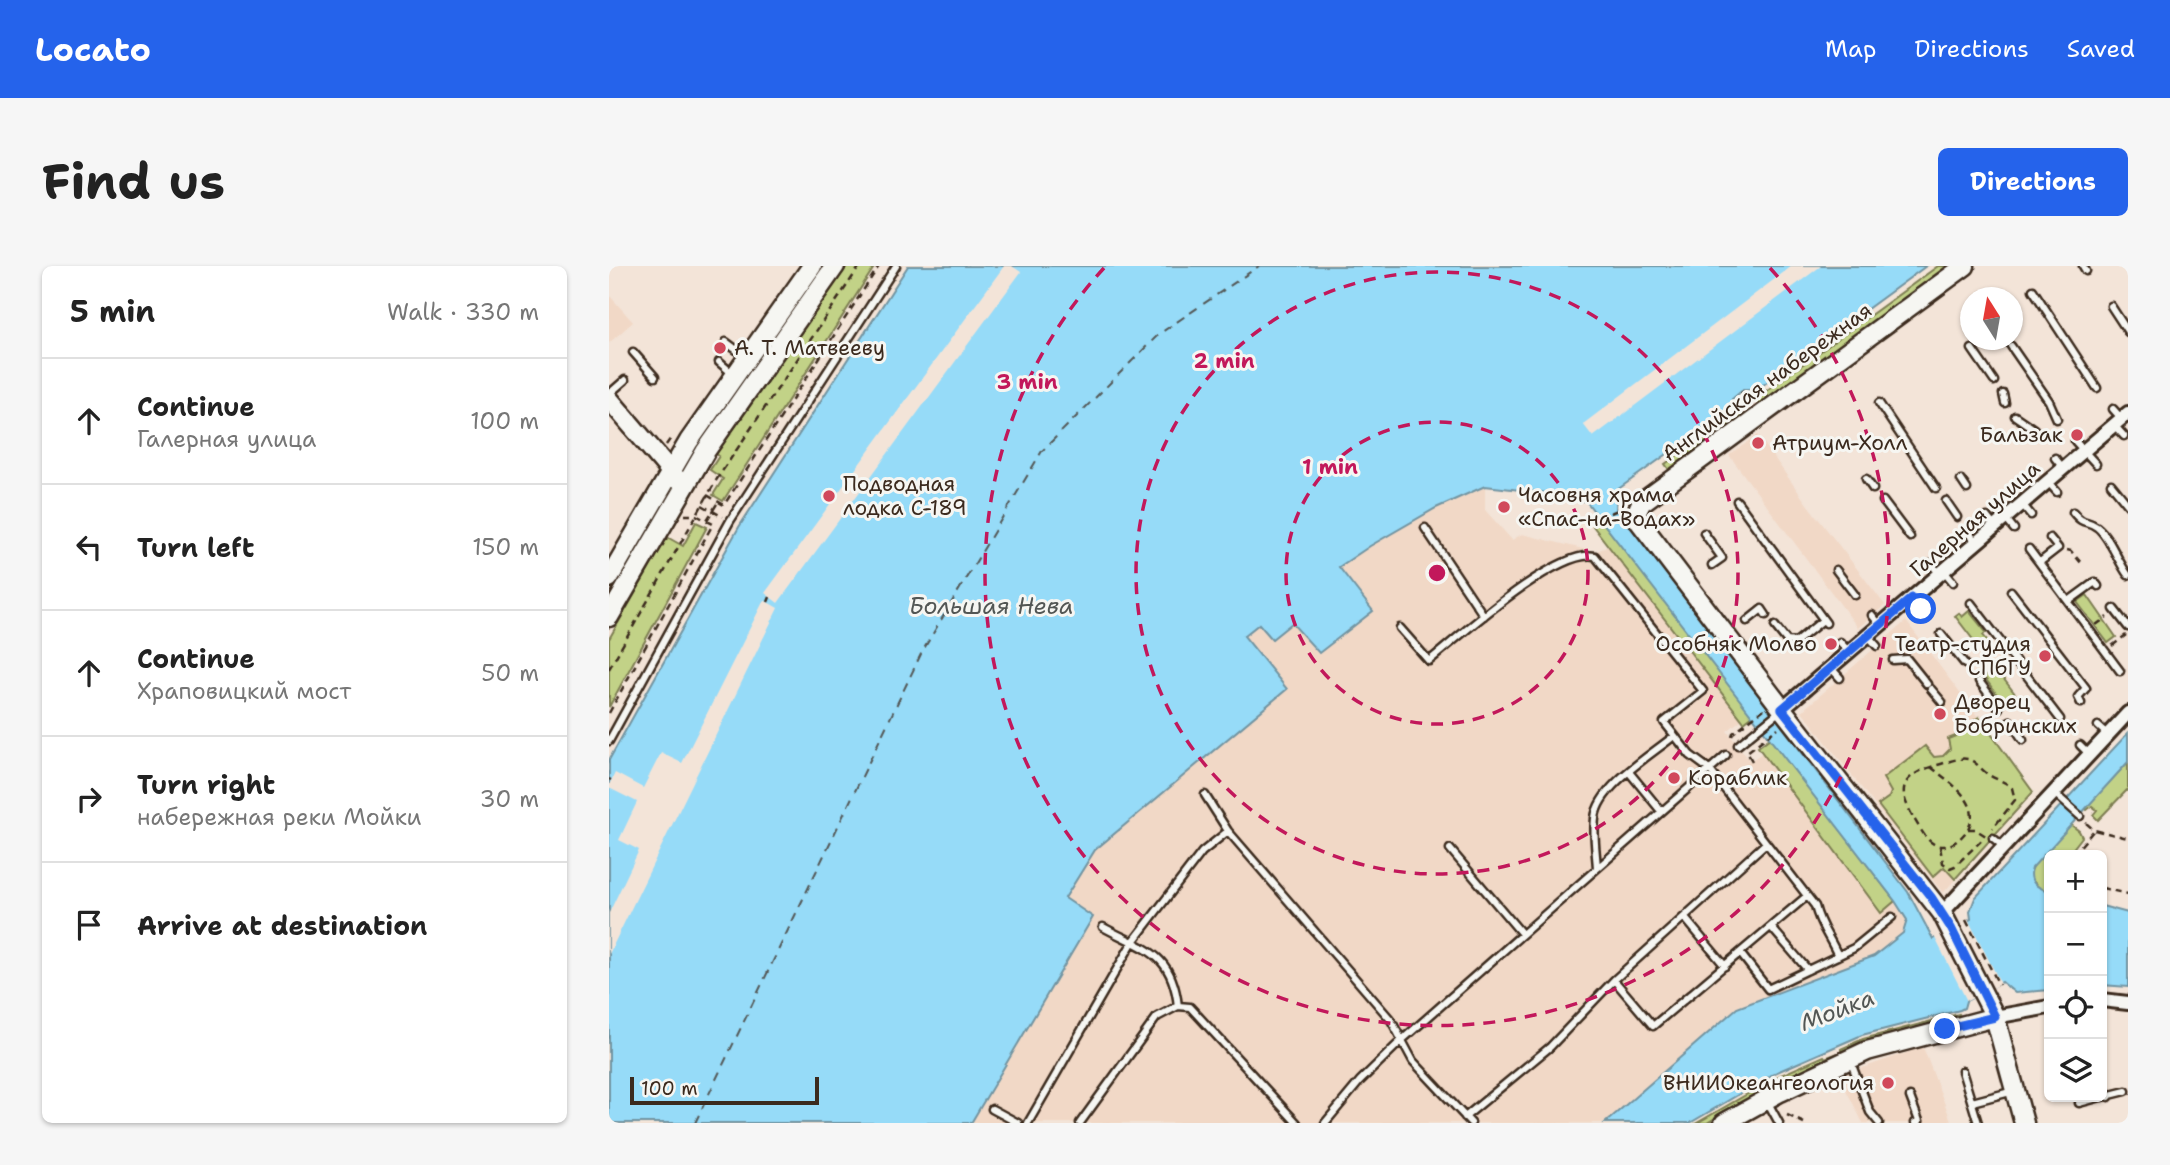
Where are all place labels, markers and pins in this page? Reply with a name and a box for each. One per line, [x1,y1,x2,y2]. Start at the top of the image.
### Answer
place label: А. Т. Матвееву [734,334,885,362]
marker: А. Т. Матвееву [712,340,728,356]
place label: Бальзак [1979,421,2063,449]
marker: Бальзак [2069,427,2085,443]
place label: Атриум-Холл [1772,429,1908,457]
marker: Атриум-Холл [1750,435,1766,451]
place label: Подводная лодка С-189 [843,470,967,522]
place label: Часовня храма «Спас-на-Водах» [1518,481,1695,533]
marker: Подводная лодка С-189 [821,488,837,504]
marker: Часовня храма «Спас-на-Водах» [1496,499,1512,515]
centre of rings [1425,561,1449,585]
place label: Особняк Молво [1656,630,1817,658]
place label: Театр-студия СПбГУ [1894,630,2031,682]
marker: Особняк Молво [1823,636,1839,652]
marker: Театр-студия СПбГУ [2037,648,2053,664]
place label: Дворец Бобринских [1954,688,2077,740]
marker: Дворец Бобринских [1932,706,1948,722]
place label: Кораблик [1688,764,1787,792]
marker: Кораблик [1666,770,1682,786]
place label: ВНИИОкеангеология [1663,1069,1874,1097]
marker: ВНИИОкеангеология [1880,1075,1896,1091]

